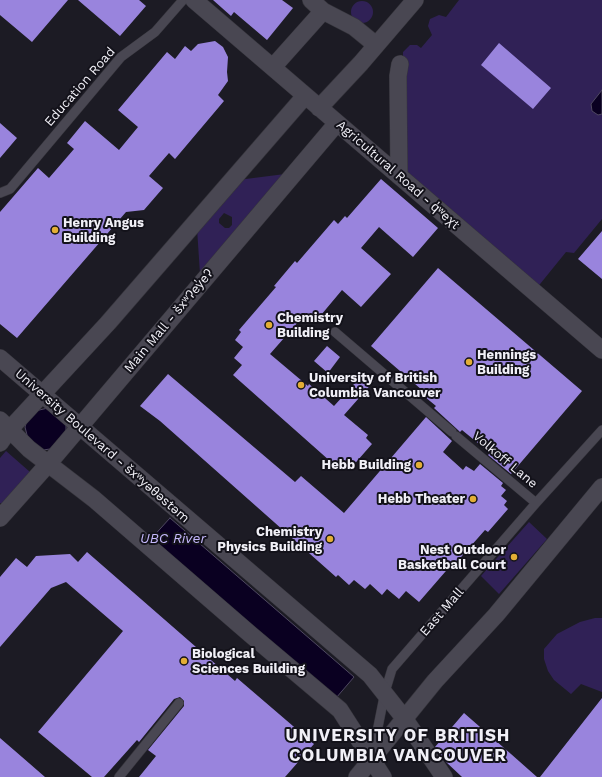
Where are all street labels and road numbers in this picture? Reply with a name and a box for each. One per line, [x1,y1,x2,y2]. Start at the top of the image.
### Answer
street label: Education Road [41,44,119,130]
street label: Agricultural Road - q̓ʷeχt [333,117,463,233]
street label: Main Mall - šxʷʔey̓eʔ [121,266,217,376]
street label: University Boulevard - šxʷyəθəstəm [12,366,192,526]
street label: Volkoff Lane [469,428,541,492]
street label: East Mall [417,585,467,639]

